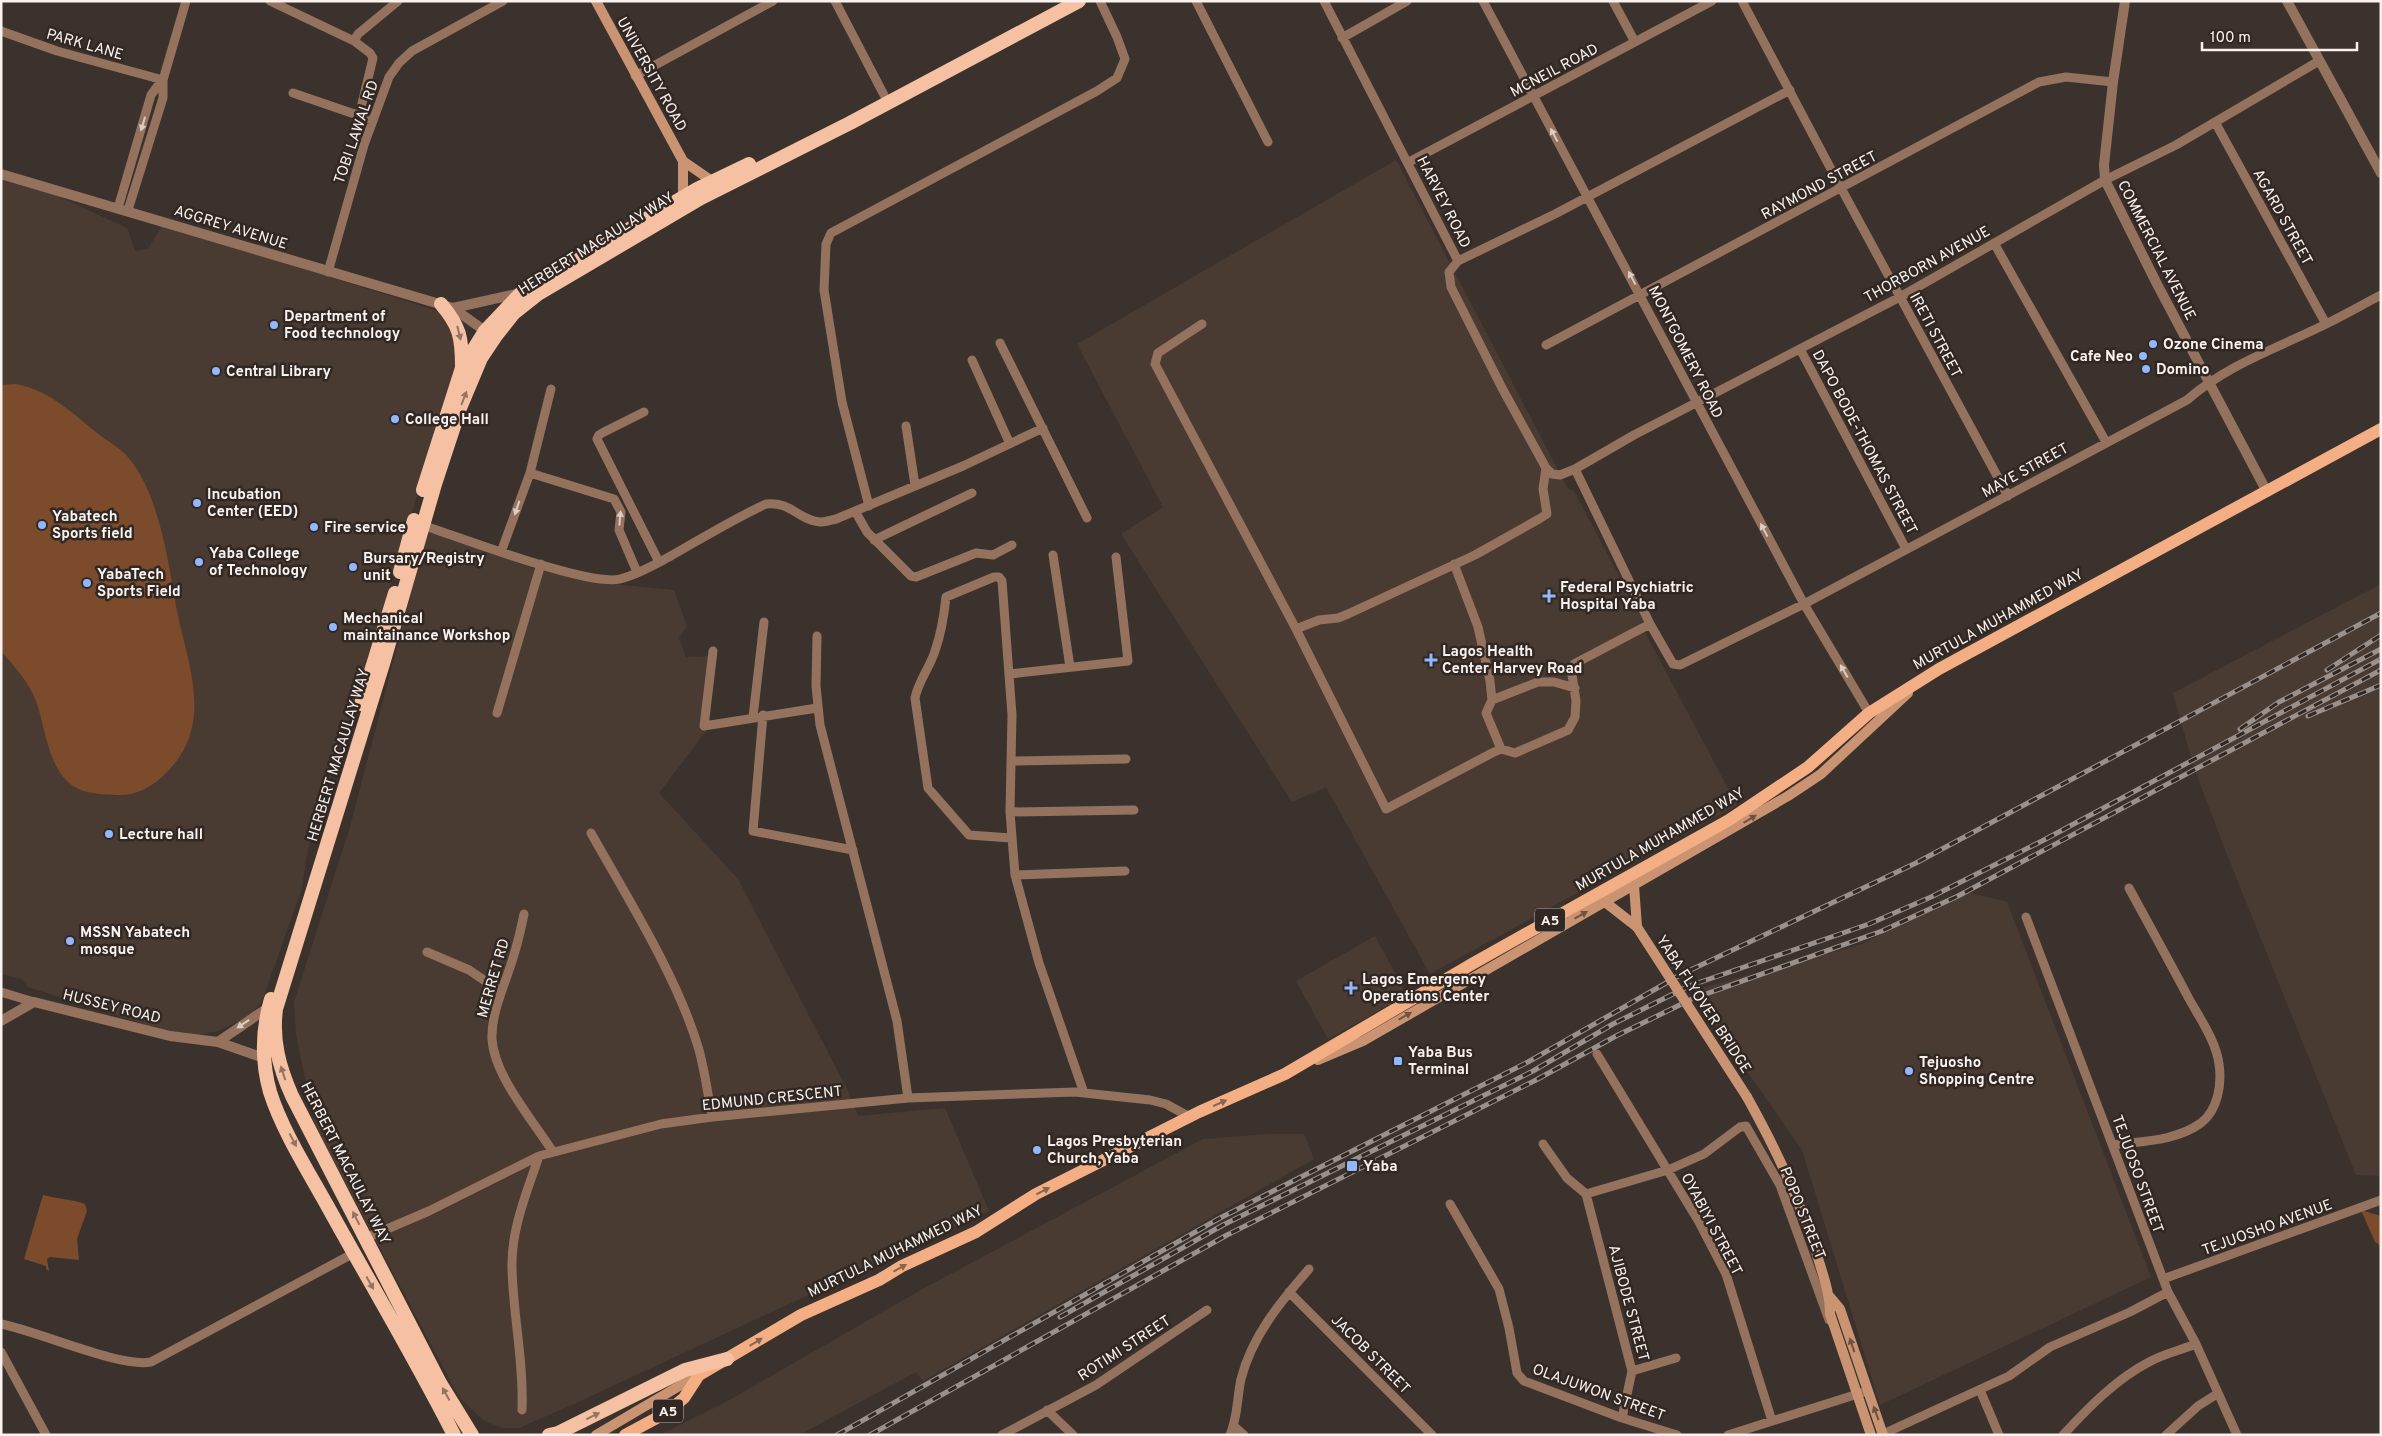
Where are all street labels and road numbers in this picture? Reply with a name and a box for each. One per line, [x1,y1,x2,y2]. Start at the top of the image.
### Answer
street label: UNIVERSITY ROAD [611,14,690,135]
street label: PARK LANE [44,25,125,66]
street label: MCNEIL ROAD [1507,40,1602,103]
street label: TOBI LAWAL RD [331,78,384,187]
street label: RAYMOND STREET [1758,148,1881,225]
street label: HARVEY ROAD [1411,153,1474,252]
street label: AGARD STREET [2247,166,2316,269]
street label: COMMERCIAL AVENUE [2112,177,2199,324]
street label: HERBERT MACAULAY WAY [515,188,678,300]
street label: AGGREY AVENUE [171,202,290,255]
street label: THORBORN AVENUE [1861,223,1994,308]
street label: MONTGOMERY ROAD [1643,283,1726,422]
street label: IRETI STREET [1904,290,1965,381]
street label: DAPO BODE-THOMAS STREET [1807,347,1920,538]
street label: MAYE STREET [1979,440,2072,503]
street label: MURTULA MUHAMMED WAY [1910,565,2088,675]
street label: HERBERT MACAULAY WAY [304,666,375,844]
street label: MURTULA MUHAMMED WAY [1573,784,1749,897]
road number: A5 [1535,908,1565,932]
street label: YABA FLYOVER BRIDGE [1651,932,1755,1078]
street label: MERRET RD [474,937,515,1020]
street label: HUSSEY ROAD [61,986,163,1029]
street label: HERBERT MACAULAY WAY [295,1079,394,1249]
street label: EDMUND CRESCENT [701,1083,843,1116]
street label: TEJUOSO STREET [2106,1113,2167,1236]
street label: POPO STREET [1774,1164,1829,1263]
street label: OYABIYI STREET [1676,1170,1746,1279]
street label: TEJUOSHO AVENUE [2200,1196,2335,1261]
street label: MURTULA MUHAMMED WAY [805,1202,986,1303]
street label: AJIBODE STREET [1603,1243,1652,1364]
street label: JACOB STREET [1326,1311,1414,1399]
street label: ROTIMI STREET [1075,1312,1175,1386]
street label: OLAJUWON STREET [1529,1361,1667,1426]
road number: A5 [653,1400,683,1422]

